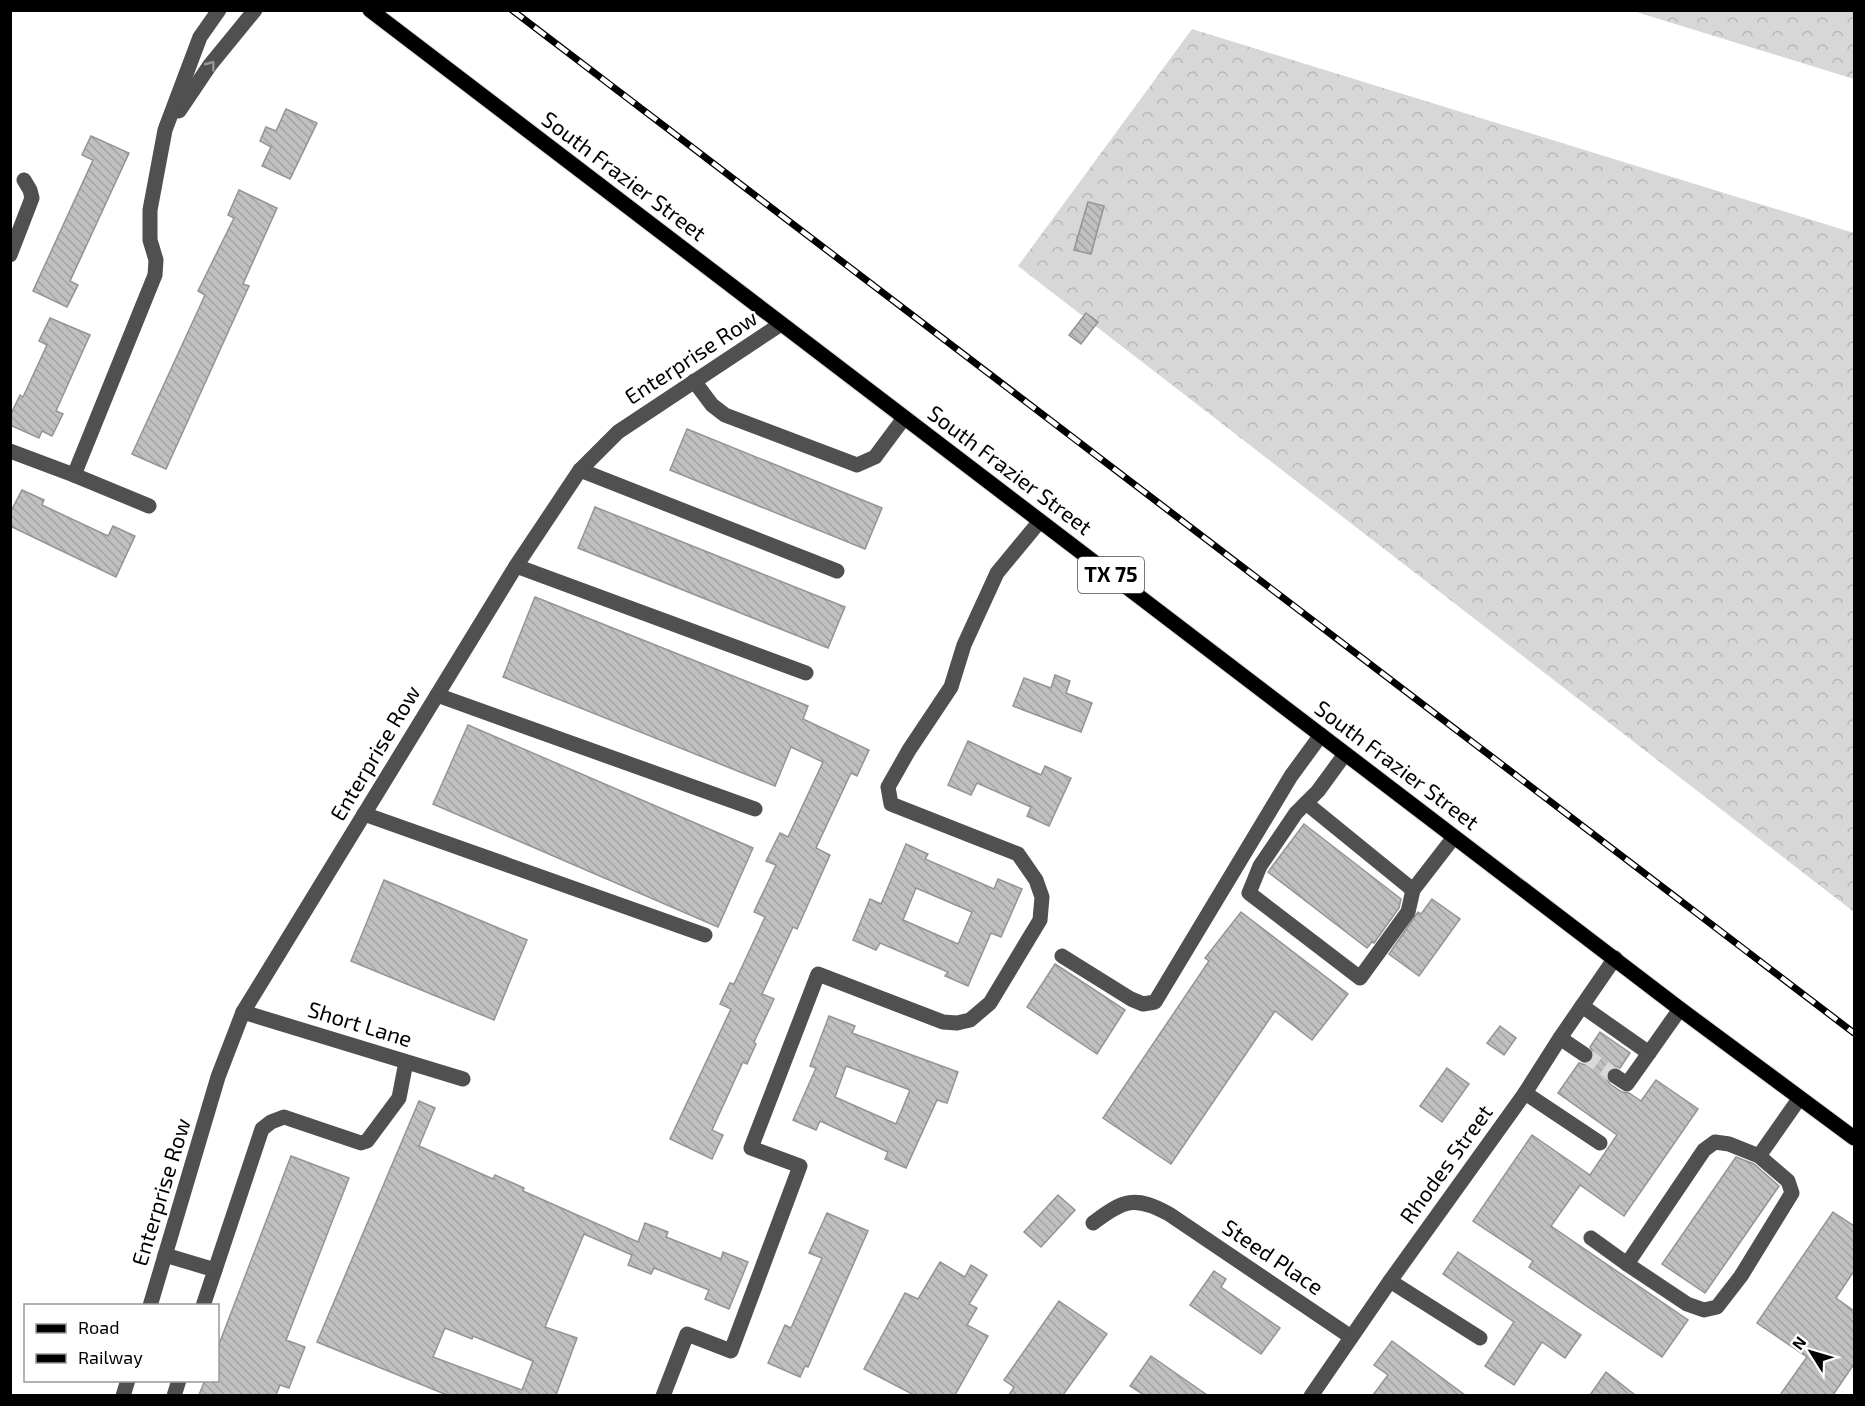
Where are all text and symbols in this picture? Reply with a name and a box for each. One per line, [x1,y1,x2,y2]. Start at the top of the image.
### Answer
one-way arrow [204,61,215,72]
street label: South Frazier Street [537,105,712,245]
street label: Enterprise Row [619,304,762,409]
street label: South Frazier Street [923,399,1098,539]
road number: TX 75 [1078,557,1144,593]
street label: Enterprise Row [324,680,425,825]
street label: South Frazier Street [1310,694,1485,834]
street label: Short Lane [305,995,416,1051]
street label: Rhodes Street [1393,1099,1497,1228]
street label: Enterprise Row [125,1115,195,1269]
street label: Steed Place [1218,1213,1329,1299]
legend [24,1304,219,1382]
text: Road [78,1316,119,1338]
north arrow [1781,1322,1841,1382]
text: N [1788,1332,1810,1353]
text: Railway [78,1346,143,1368]

